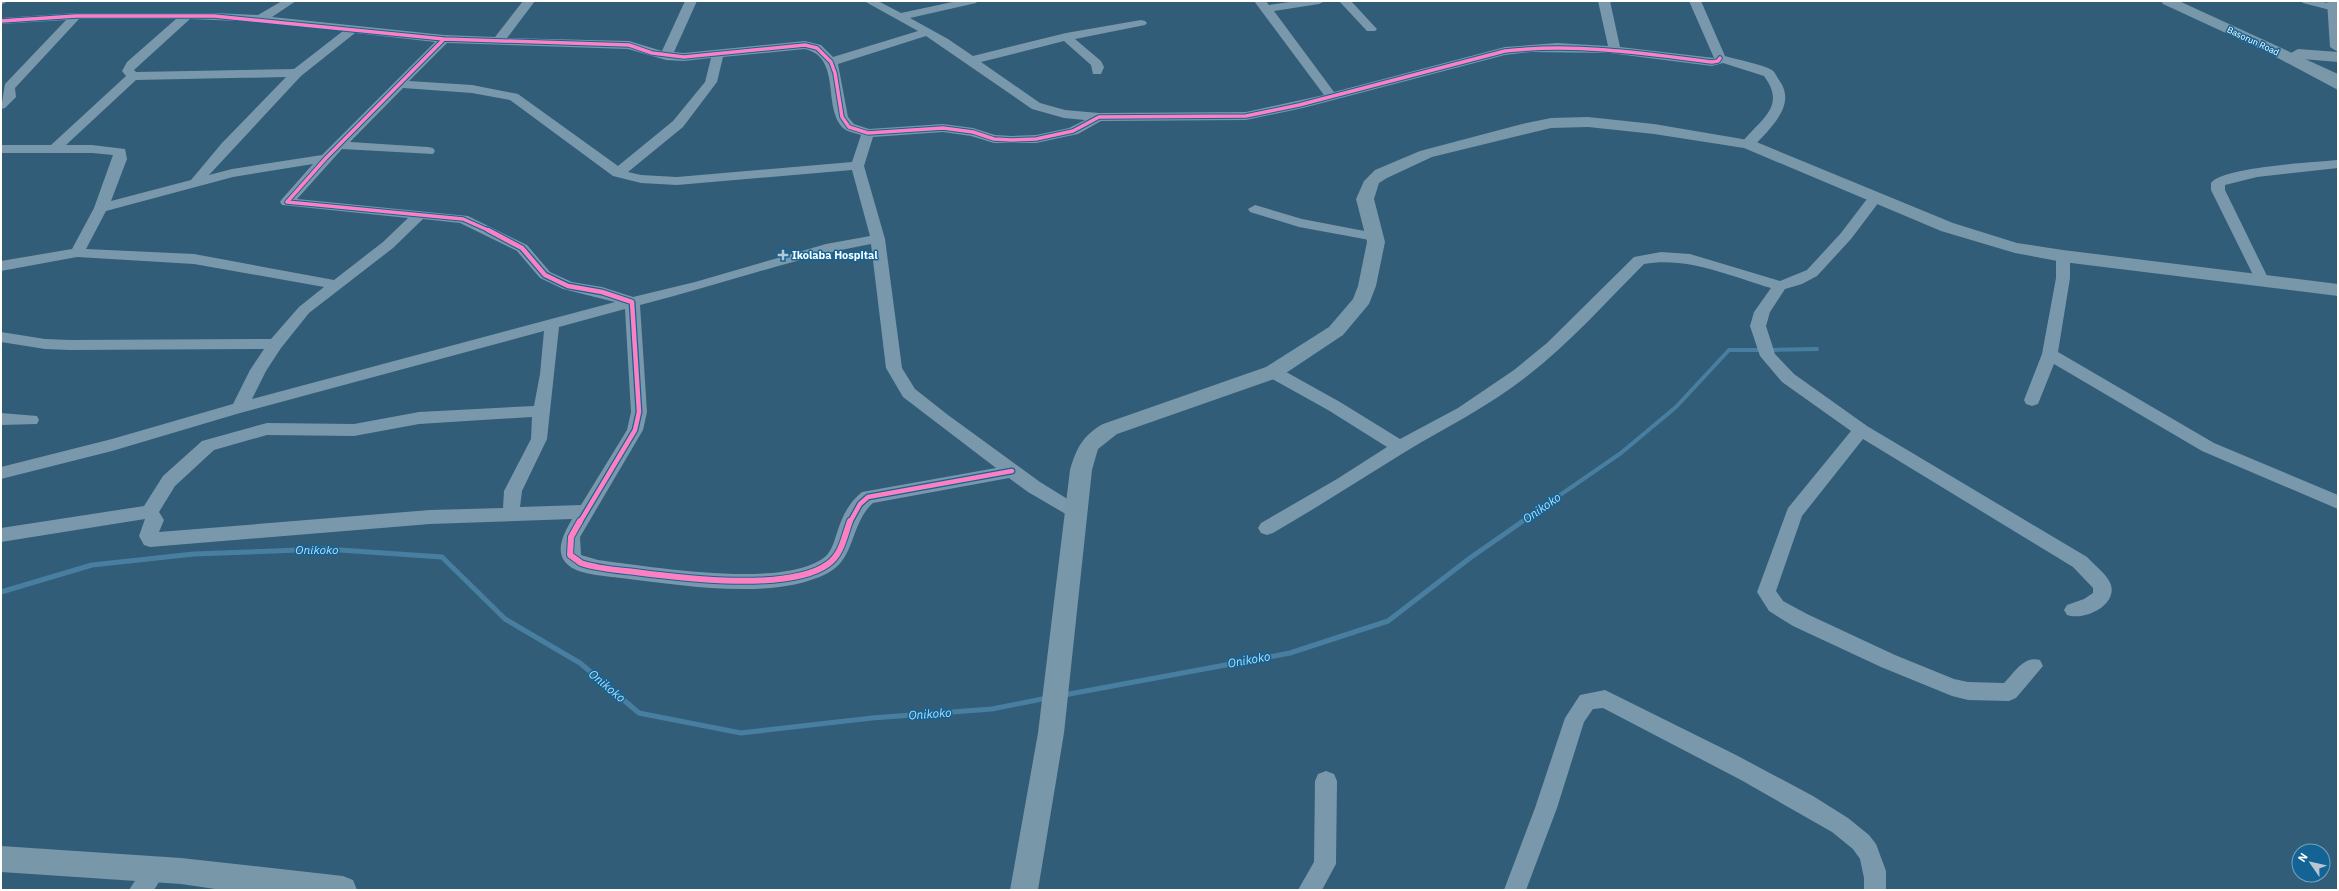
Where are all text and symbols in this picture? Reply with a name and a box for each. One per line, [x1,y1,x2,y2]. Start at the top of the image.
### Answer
street label: Basorun Road [2225,24,2281,57]
place label: Ikolaba Hospital [792,248,878,262]
marker: Ikolaba Hospital [777,249,789,261]
water label: Onikoko [1520,489,1564,526]
water label: Onikoko [295,542,339,557]
water label: Onikoko [1226,648,1272,671]
water label: Onikoko [586,666,629,706]
water label: Onikoko [908,704,952,722]
north arrow [2291,843,2331,883]
text: N [2295,850,2311,865]

